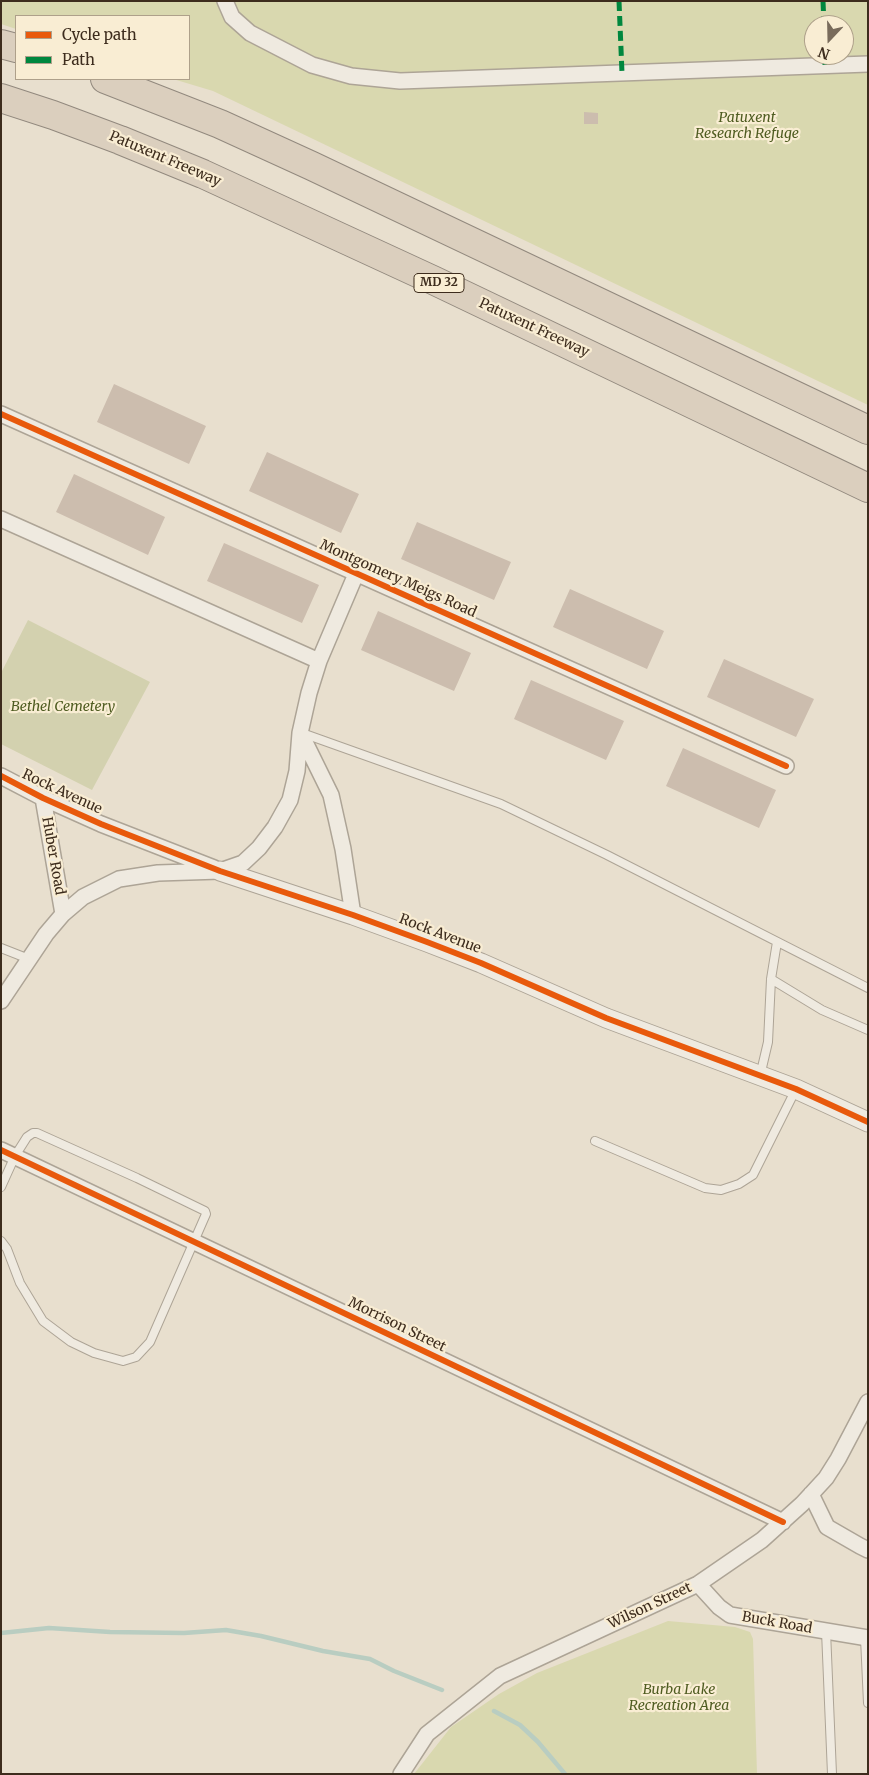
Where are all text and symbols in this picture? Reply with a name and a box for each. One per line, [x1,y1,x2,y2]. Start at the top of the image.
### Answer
legend [15,15,190,80]
north arrow [804,15,854,65]
text: Cycle path [62,25,137,44]
text: N [816,43,832,63]
text: Path [62,50,95,69]
park label: Patuxent Research Refuge [695,110,799,142]
street label: Patuxent Freeway [106,128,224,190]
road number: MD 32 [414,274,464,292]
street label: Patuxent Freeway [476,295,592,361]
street label: Montgomery Meigs Road [317,537,479,621]
park label: Bethel Cemetery [11,699,115,715]
street label: Rock Avenue [19,766,105,818]
street label: Huber Road [38,816,68,896]
street label: Rock Avenue [397,911,483,957]
street label: Morrison Street [345,1294,449,1356]
street label: Wilson Street [605,1579,695,1633]
street label: Buck Road [741,1609,813,1637]
park label: Burba Lake Recreation Area [629,1682,729,1714]

